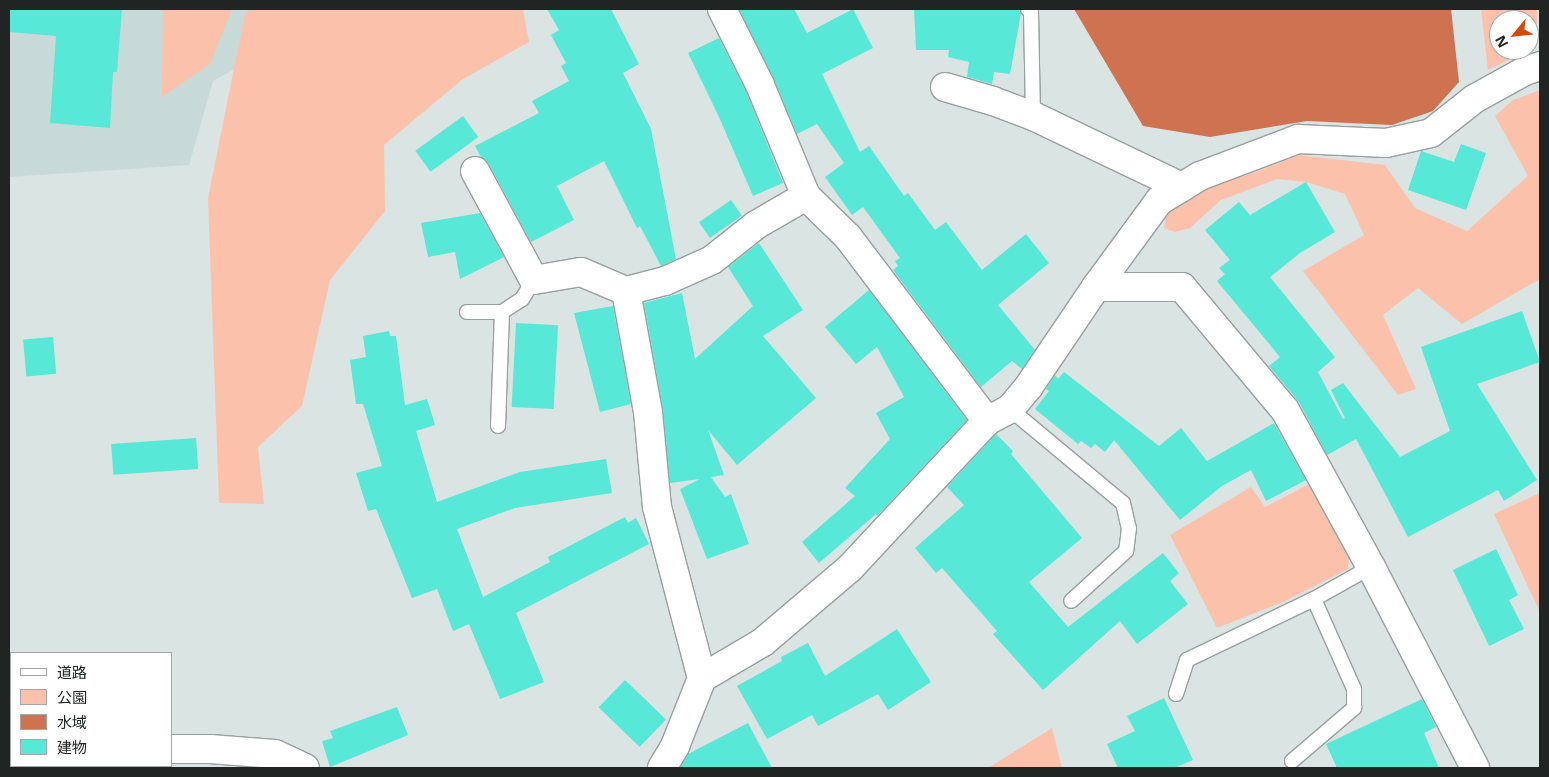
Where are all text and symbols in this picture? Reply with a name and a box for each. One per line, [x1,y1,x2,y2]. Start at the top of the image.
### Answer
north arrow [1489,10,1539,60]
text: N [1490,32,1512,51]
legend [10,652,172,767]
text: 道路 [57,662,87,682]
text: 公園 [57,687,87,707]
text: 水域 [57,712,87,732]
text: 建物 [57,737,87,757]

